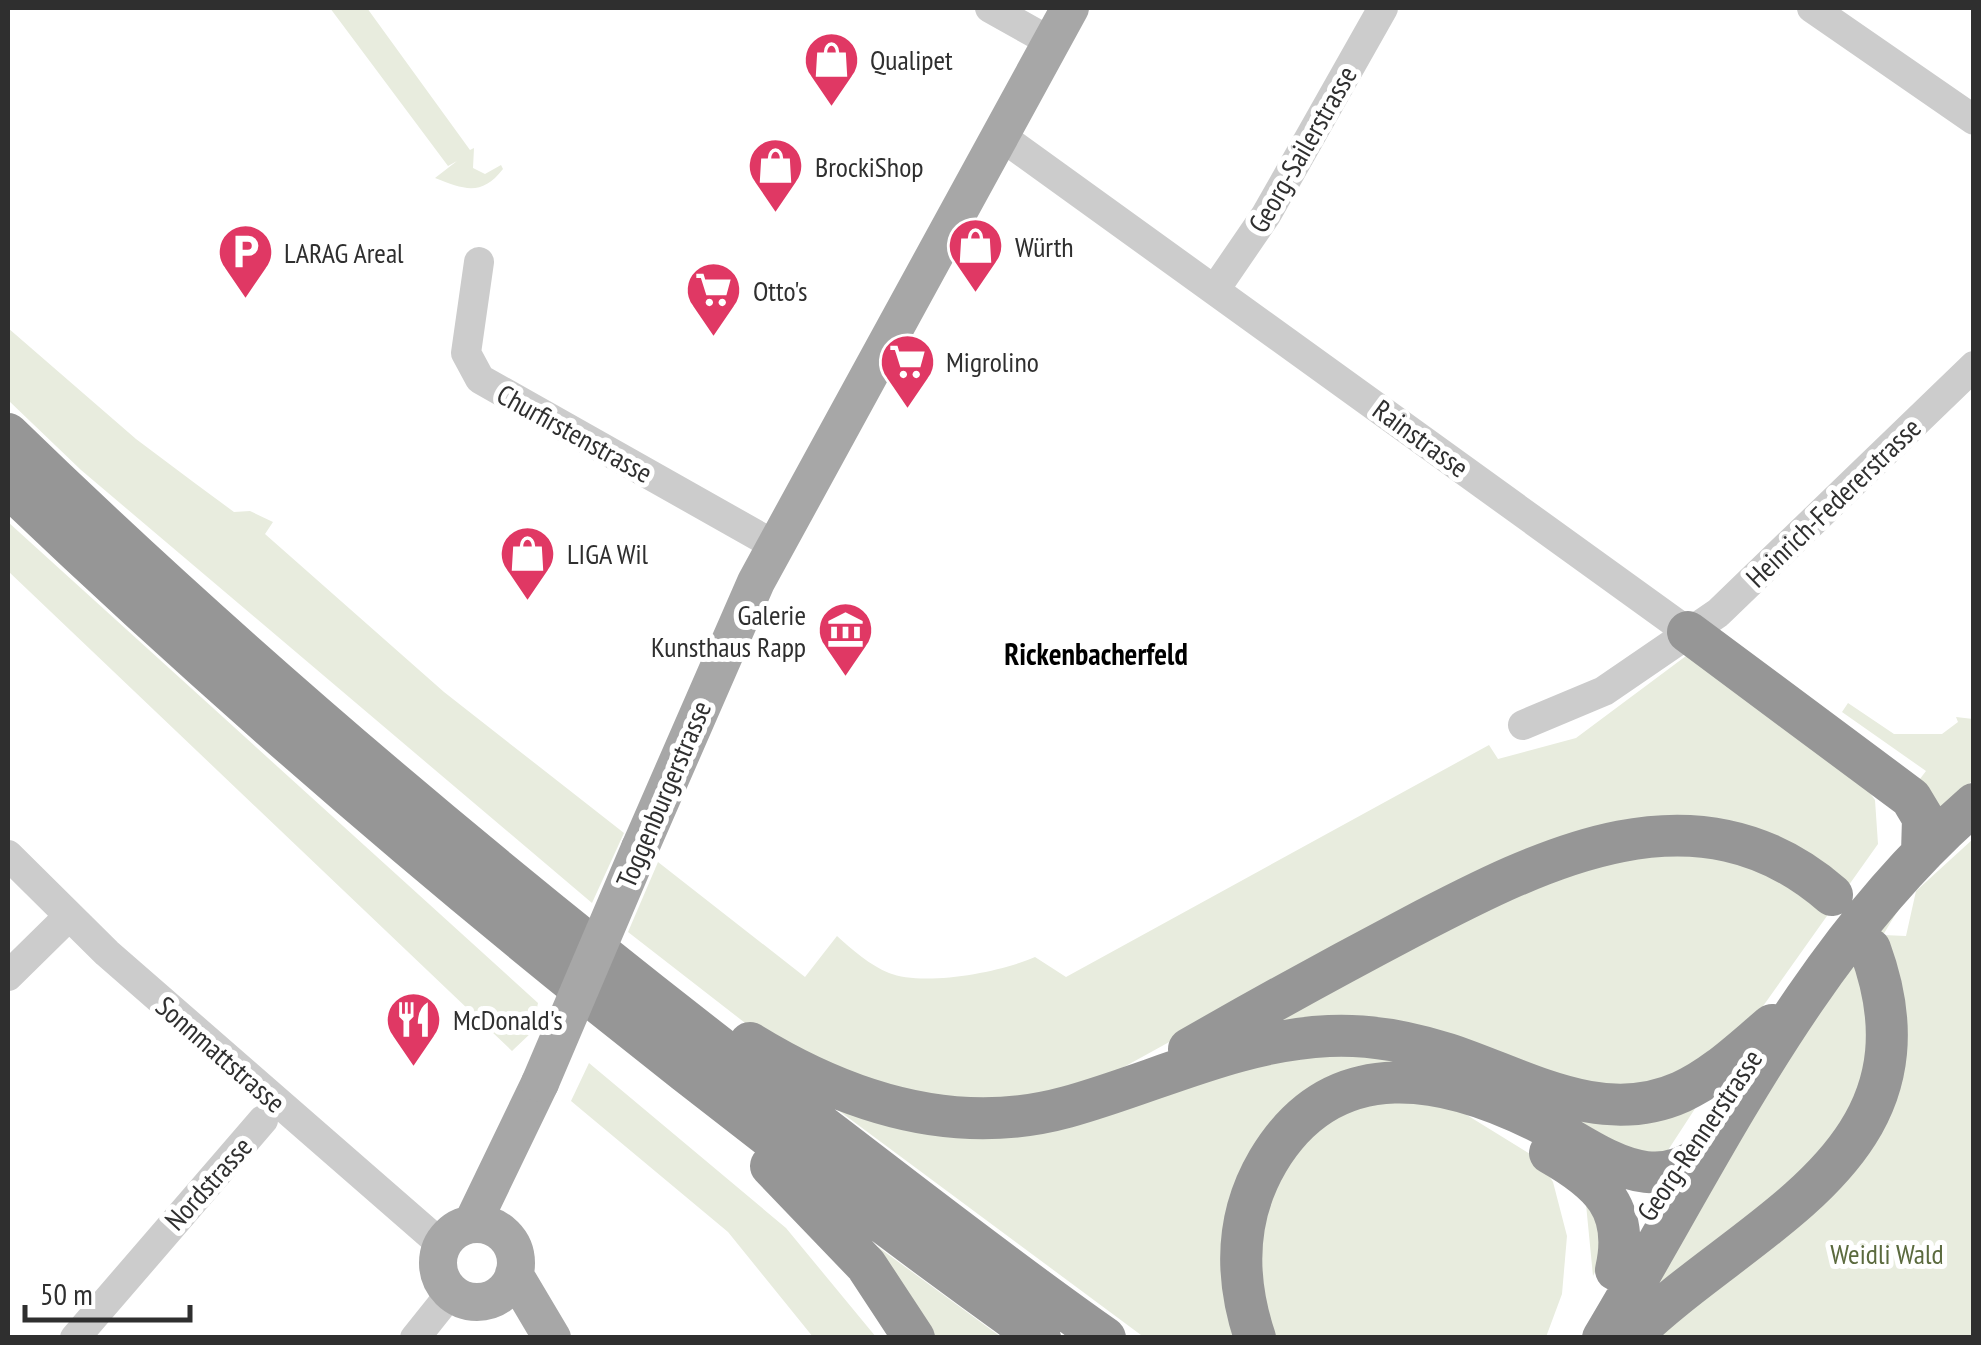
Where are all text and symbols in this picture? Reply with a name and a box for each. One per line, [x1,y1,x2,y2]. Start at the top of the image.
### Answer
shop icon: Qualipet [801,29,861,108]
place label: Qualipet [870,41,953,78]
street label: Georg-Sailerstrasse [1239,59,1365,239]
shop icon: BrockiShop [746,136,806,215]
place label: BrockiShop [815,148,923,185]
shop icon: Würth [946,216,1006,295]
parking icon: LARAG Areal [215,222,275,301]
place label: Würth [1015,228,1074,265]
place label: LARAG Areal [284,234,404,271]
supermarket icon: Otto's [684,260,744,339]
place label: Otto's [753,272,807,309]
supermarket icon: Migrolino [877,331,937,410]
place label: Migrolino [946,343,1039,380]
street label: Churfirstenstrasse [491,375,659,491]
street label: Rainstrasse [1366,391,1476,485]
street label: Heinrich-Federerstrasse [1738,409,1928,595]
shop icon: LIGA Wil [498,523,558,602]
place label: LIGA Wil [567,535,649,572]
place label: Galerie Kunsthaus Rapp [651,596,806,665]
museum icon: Galerie Kunsthaus Rapp [815,600,875,679]
district label: Rickenbacherfeld [1004,634,1188,673]
street label: Toggenburgerstrasse [607,695,719,893]
street label: Sonnmattstrasse [148,988,294,1120]
restaurant icon: McDonald's [384,989,444,1068]
place label: McDonald's [453,1001,563,1038]
street label: Georg-Rennerstrasse [1628,1042,1770,1228]
street label: Nordstrasse [156,1128,260,1238]
park label: Weidli Wald [1830,1235,1944,1272]
scale bar [25,1260,190,1322]
text: 50 m [40,1274,93,1313]

